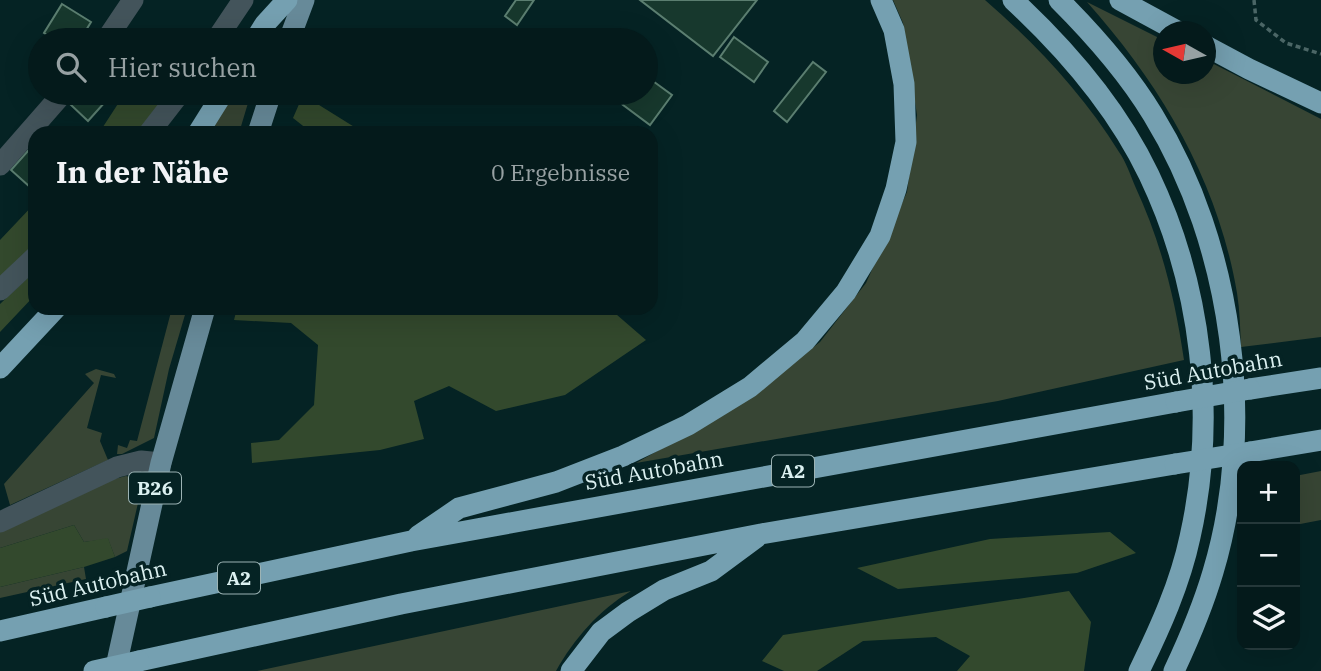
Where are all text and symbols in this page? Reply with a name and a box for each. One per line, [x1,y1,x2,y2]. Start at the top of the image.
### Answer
north arrow [1153,21,1216,84]
search box [28,28,658,105]
icon: search [52,48,90,86]
text: Hier suchen [108,50,257,84]
text: In der Nähe [56,152,229,191]
text: 0 Ergebnisse [491,157,630,187]
street label: Süd Autobahn [1141,344,1284,396]
street label: Süd Autobahn [582,444,725,496]
road number: A2 [772,456,814,486]
map controls [1237,461,1300,650]
button: + [1237,461,1300,524]
road number: B26 [129,472,181,503]
button: − [1237,524,1300,587]
street label: Süd Autobahn [26,554,169,612]
road number: A2 [218,562,260,594]
button: layers [1237,587,1300,650]

